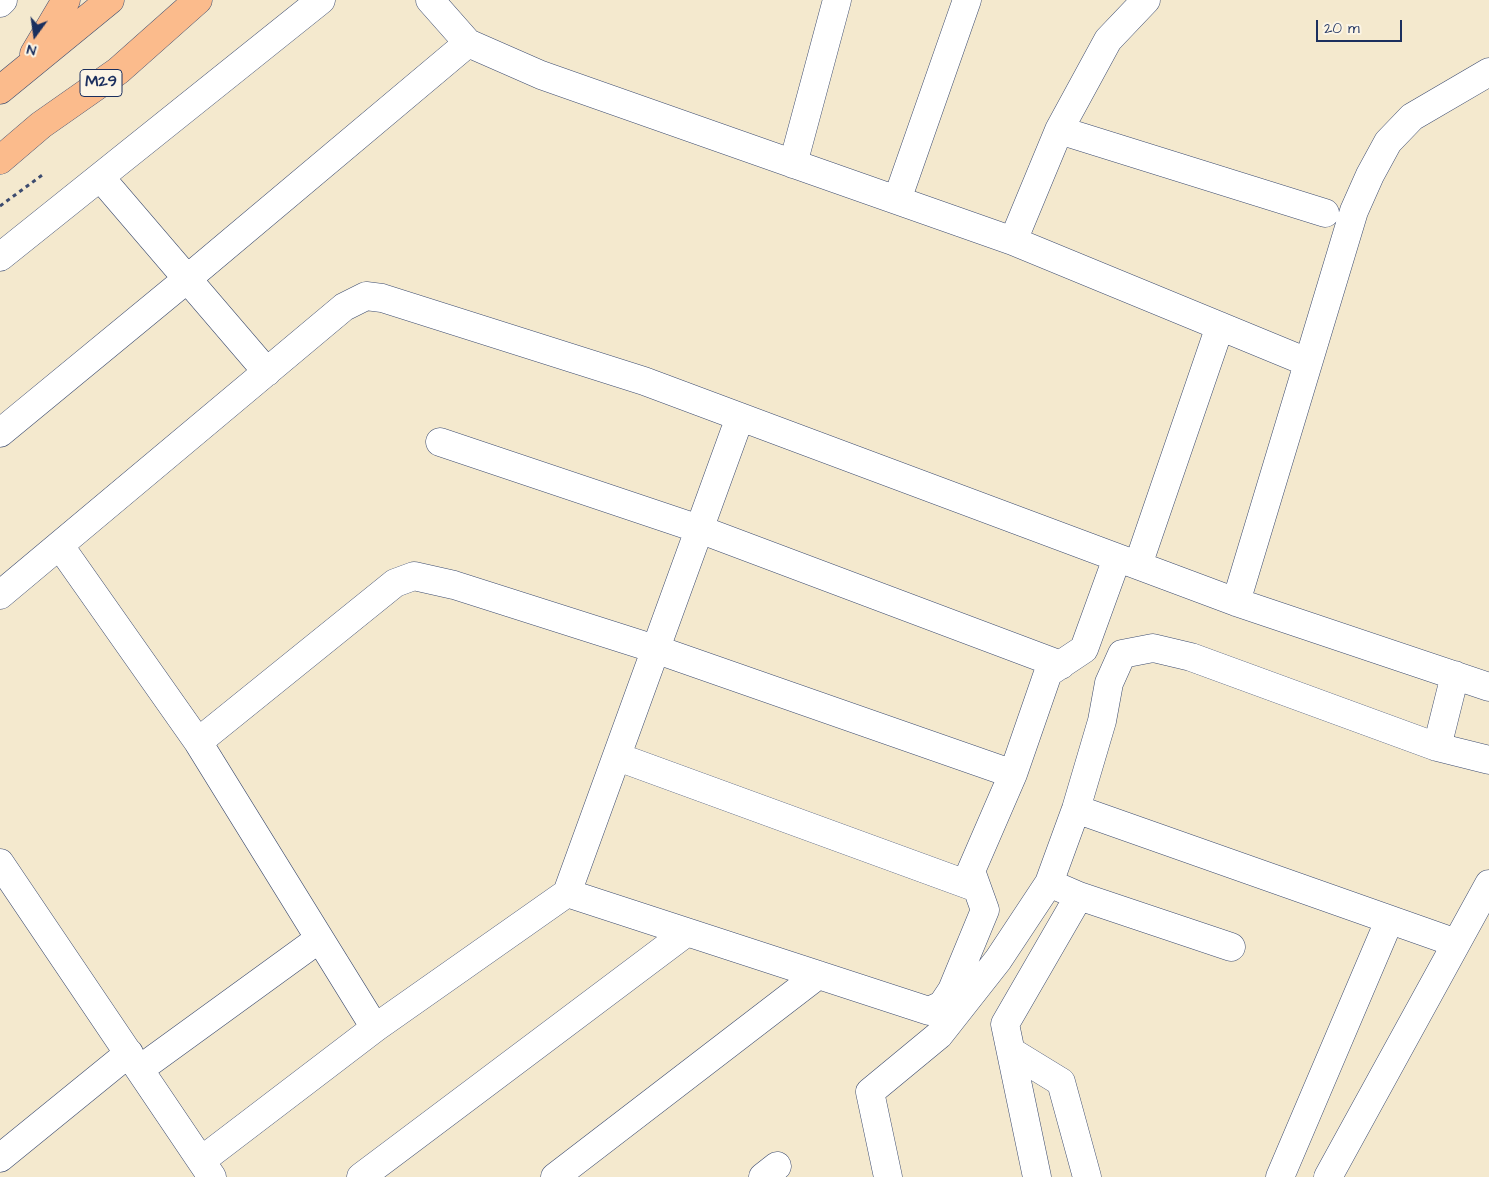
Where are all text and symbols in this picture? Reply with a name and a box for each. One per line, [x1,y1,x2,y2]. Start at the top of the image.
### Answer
north arrow [10,10,60,60]
scale bar [1319,10,1405,42]
text: 20 m [1324,18,1360,39]
text: N [25,39,38,60]
road number: M29 [80,70,122,96]

